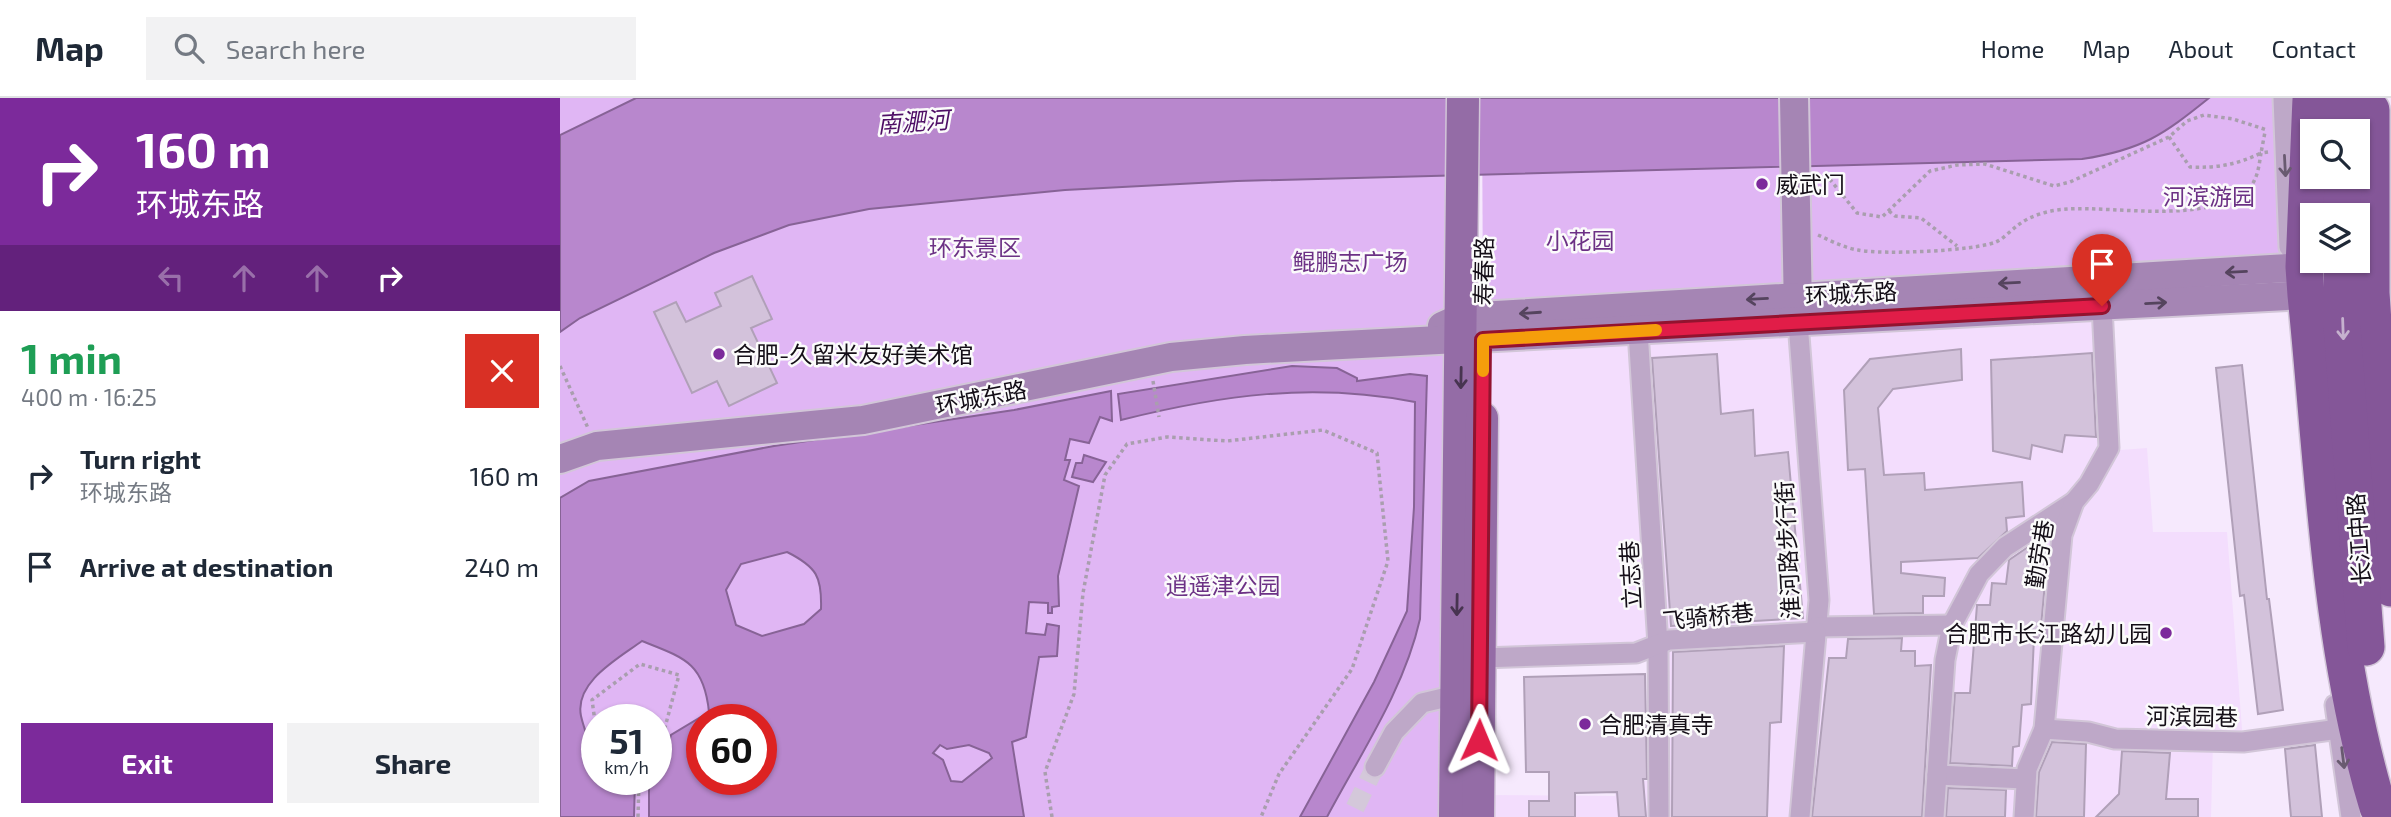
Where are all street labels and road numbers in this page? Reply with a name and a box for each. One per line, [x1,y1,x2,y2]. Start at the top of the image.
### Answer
street label: 寿春路 [1468,236,1498,306]
street label: 环城东路 [1804,277,1898,309]
street label: 环城东路 [933,374,1029,420]
street label: 淮河路步行街 [1769,480,1805,620]
street label: 长江中路 [2341,492,2375,586]
street label: 勤劳巷 [2020,518,2058,590]
street label: 立志巷 [1614,540,1646,610]
street label: 飞骑桥巷 [1661,597,1755,635]
street label: 河滨园巷 [2146,701,2238,731]

